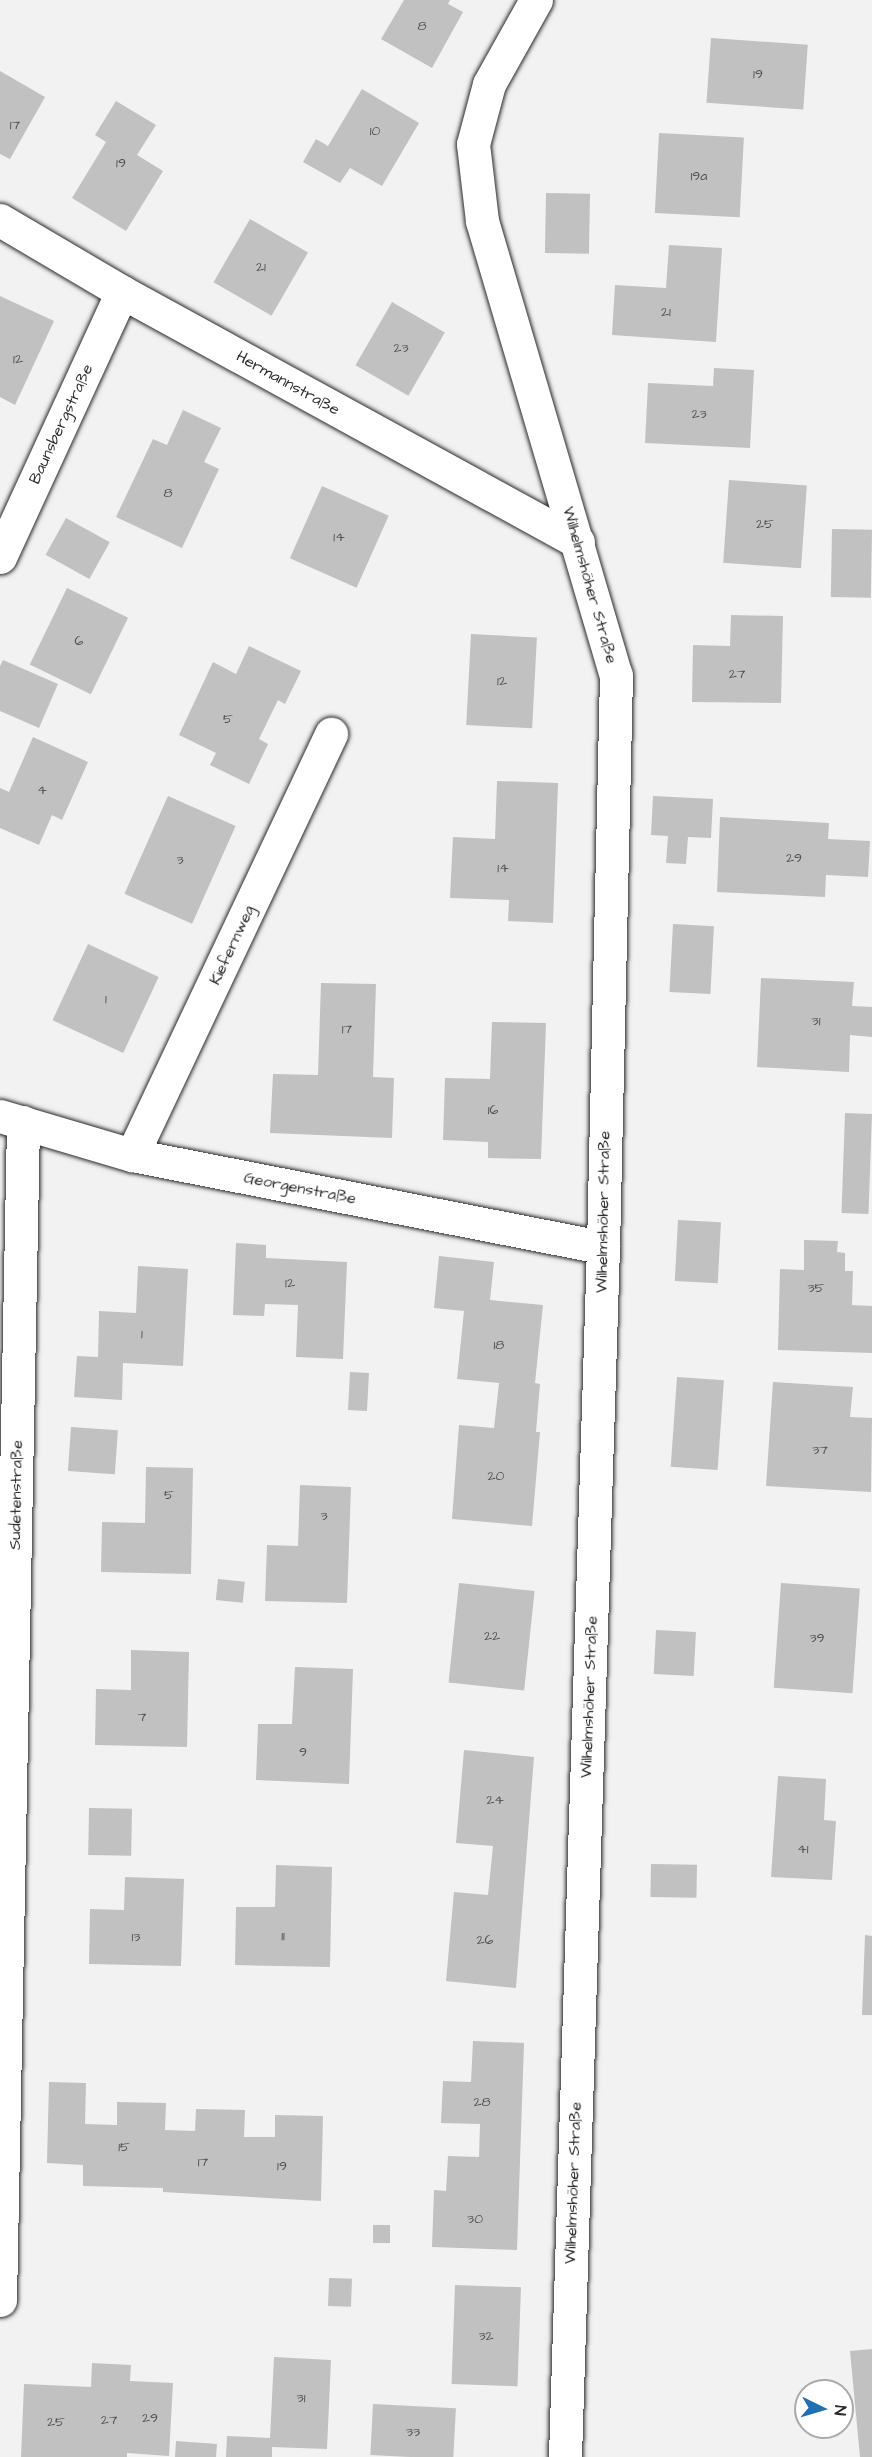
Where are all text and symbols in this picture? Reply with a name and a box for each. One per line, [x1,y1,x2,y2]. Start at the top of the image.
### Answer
house number: 8 [417,18,427,34]
house number: 19 [753,66,763,82]
house number: 17 [10,117,20,133]
house number: 10 [370,123,380,139]
house number: 19 [116,155,126,171]
house number: 19a [691,168,707,184]
house number: 21 [256,259,266,275]
house number: 21 [661,304,671,320]
house number: 23 [393,340,409,356]
street label: Hermannstraße [233,347,343,419]
house number: 12 [13,351,23,367]
street label: Baunsbergstraße [25,361,97,487]
house number: 23 [691,406,707,422]
house number: 8 [163,485,173,501]
street label: Wilhelmshöher Straße [558,504,622,666]
house number: 25 [756,516,774,532]
house number: 14 [333,529,345,545]
house number: 6 [75,633,83,649]
house number: 27 [729,666,745,682]
house number: 12 [497,673,507,689]
house number: 5 [223,711,233,727]
house number: 4 [37,782,47,798]
house number: 29 [786,850,802,866]
house number: 3 [176,852,184,868]
house number: 14 [497,860,509,876]
street label: Kiefernweg [205,902,259,988]
house number: 1 [105,991,107,1007]
house number: 31 [812,1013,820,1029]
house number: 17 [342,1021,352,1037]
house number: 16 [488,1102,498,1118]
street label: Wilhelmshöher Straße [592,1131,614,1293]
street label: Georgenstraße [242,1168,358,1208]
house number: 12 [285,1275,295,1291]
house number: 35 [807,1280,825,1296]
house number: 1 [141,1326,143,1342]
house number: 18 [494,1337,504,1353]
street label: Sudetenstraße [5,1440,27,1550]
house number: 37 [812,1442,828,1458]
house number: 20 [488,1468,504,1484]
house number: 5 [164,1487,174,1503]
house number: 3 [320,1508,328,1524]
street label: Wilhelmshöher Straße [577,1616,601,1778]
house number: 22 [484,1628,500,1644]
house number: 39 [809,1630,825,1646]
house number: 7 [138,1709,146,1725]
house number: 9 [299,1744,307,1760]
house number: 24 [486,1792,504,1808]
house number: 41 [797,1841,809,1857]
house number: 11 [281,1928,285,1944]
house number: 13 [132,1929,140,1945]
house number: 26 [477,1932,493,1948]
house number: 28 [473,2094,491,2110]
street label: Wilhelmshöher Straße [561,2102,585,2264]
house number: 15 [118,2139,130,2155]
house number: 17 [198,2154,208,2170]
house number: 19 [277,2158,287,2174]
house number: 30 [467,2211,483,2227]
house number: 32 [478,2328,494,2344]
north arrow [794,2379,854,2439]
house number: 31 [297,2390,305,2406]
text: N [829,2404,851,2416]
house number: 29 [142,2410,158,2426]
house number: 27 [101,2412,117,2428]
house number: 25 [47,2414,65,2430]
house number: 33 [406,2424,420,2440]

